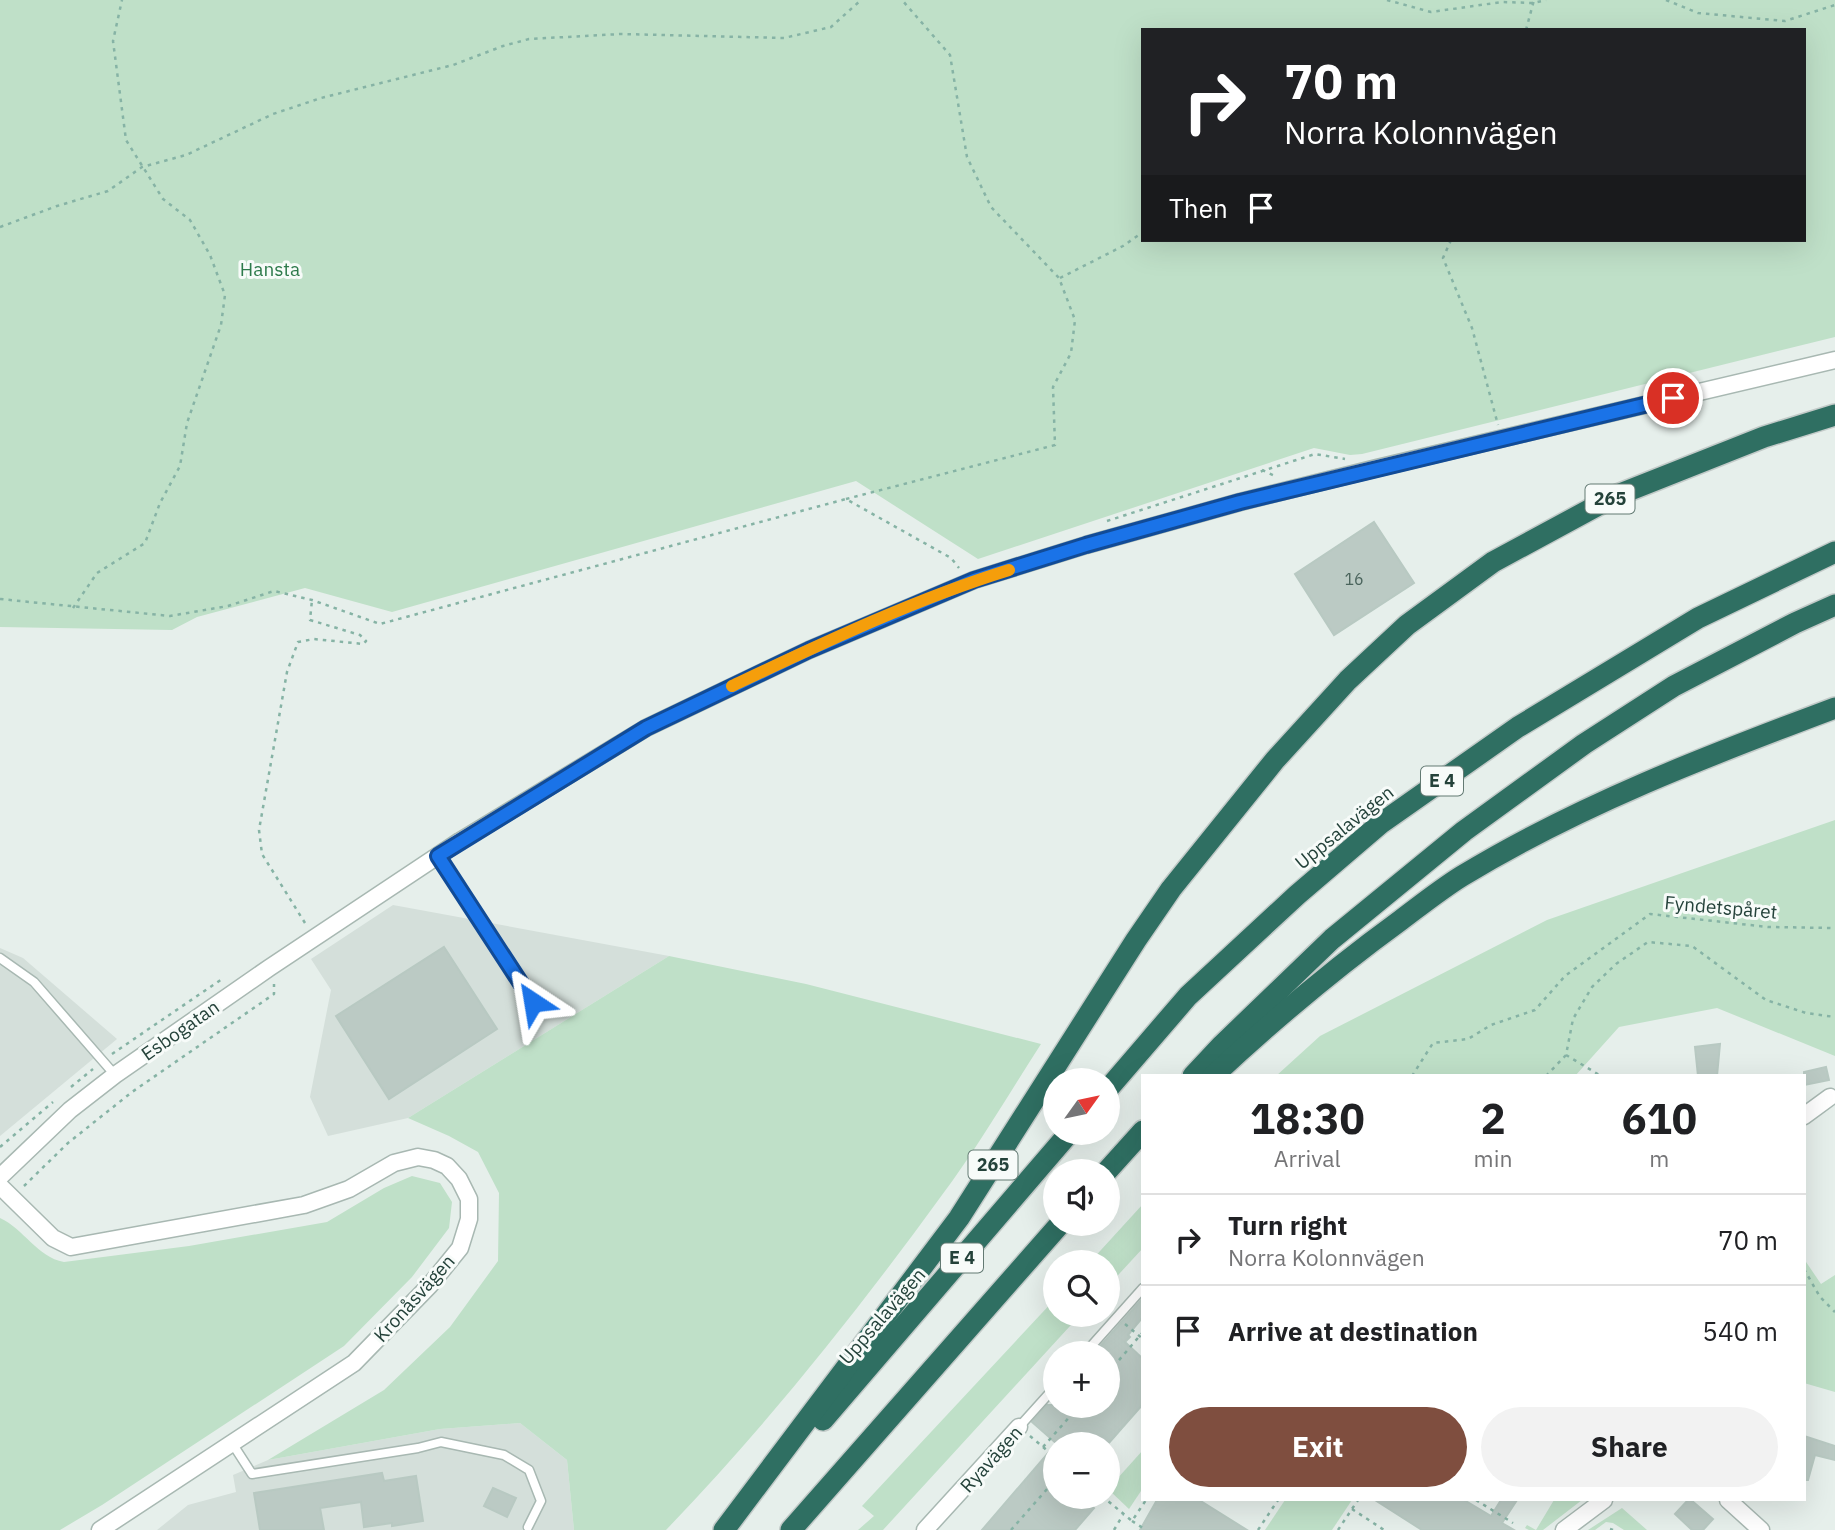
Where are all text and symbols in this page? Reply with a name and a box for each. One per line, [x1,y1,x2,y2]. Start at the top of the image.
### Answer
text: 70 m [1284,49,1398,112]
icon: right [1169,56,1260,147]
text: Norra Kolonnvägen [1284,111,1558,153]
icon: arrive [1242,189,1280,227]
text: Then [1169,191,1228,225]
park label: Hansta [240,257,300,281]
pin [1643,368,1703,428]
icon: arrive [1654,379,1692,417]
road number: 265 [1586,485,1634,514]
house number: 16 [1344,569,1364,589]
road number: E 4 [1421,766,1463,796]
street label: Uppsalavägen [1290,780,1398,874]
street label: Fyndetspåret [1664,890,1778,924]
position arrow [496,965,570,1039]
street label: Esbogatan [136,994,224,1066]
north arrow [1043,1068,1120,1144]
map controls [1043,1068,1120,1509]
text: 18:30 [1250,1091,1365,1146]
text: 2 [1480,1091,1506,1146]
text: 610 [1621,1091,1697,1146]
text: Arrival [1274,1143,1341,1173]
text: min [1474,1143,1512,1173]
text: m [1649,1143,1669,1173]
road number: 265 [968,1150,1018,1180]
button: sound [1043,1159,1120,1236]
text: Turn right [1228,1208,1347,1242]
icon: right [1169,1221,1207,1259]
text: 70 m [1718,1223,1778,1257]
text: Norra Kolonnvägen [1228,1242,1425,1272]
road number: E 4 [941,1244,983,1273]
street label: Kronåsvägen [368,1249,460,1347]
button: search [1043,1250,1120,1327]
street label: Uppsalavägen [834,1263,930,1369]
icon: arrive [1169,1312,1207,1350]
text: Arrive at destination [1228,1314,1478,1348]
text: 540 m [1702,1314,1778,1348]
button: + [1043,1341,1120,1418]
button: Exit [1169,1407,1467,1487]
button: Share [1481,1407,1778,1487]
street label: Ryavägen [955,1421,1027,1497]
button: − [1043,1432,1120,1509]

